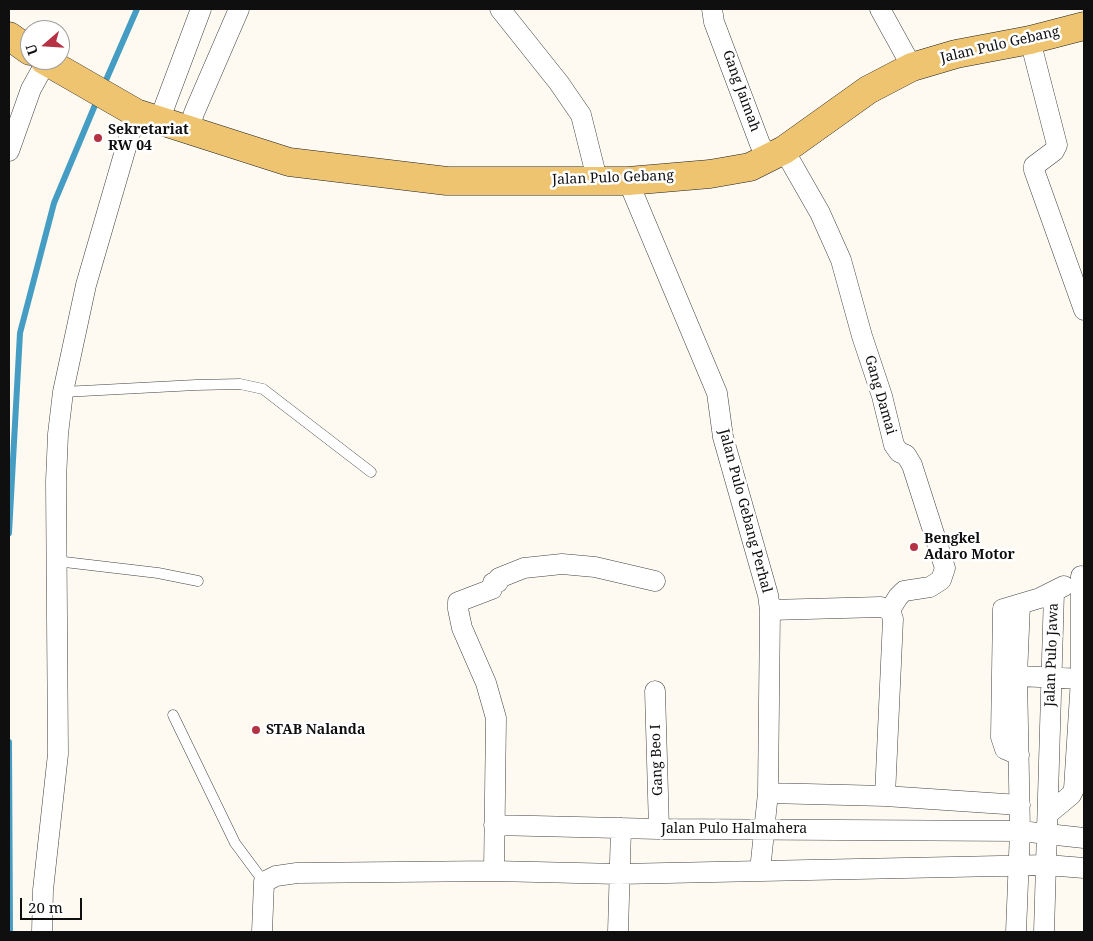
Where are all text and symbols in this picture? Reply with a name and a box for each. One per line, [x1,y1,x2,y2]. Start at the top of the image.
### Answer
north arrow [20,20,70,70]
street label: Jalan Pulo Gebang [939,23,1061,67]
text: U [21,42,42,58]
street label: Gang Jaimah [718,48,764,134]
place label: Sekretariat RW 04 [108,122,189,154]
marker: Sekretariat RW 04 [92,132,104,144]
street label: Jalan Pulo Gebang [552,167,674,189]
street label: Gang Damai [861,353,899,437]
street label: Jalan Pulo Gebang Perhal [715,427,775,595]
place label: Bengkel Adaro Motor [924,531,1015,564]
marker: Bengkel Adaro Motor [908,541,920,553]
street label: Jalan Pulo Jawa [1042,603,1062,707]
place label: STAB Nalanda [266,722,365,738]
marker: STAB Nalanda [250,724,262,736]
street label: Gang Beo I [647,724,667,796]
street label: Jalan Pulo Halmahera [661,821,807,837]
scale bar [22,888,85,920]
text: 20 m [28,897,63,917]

